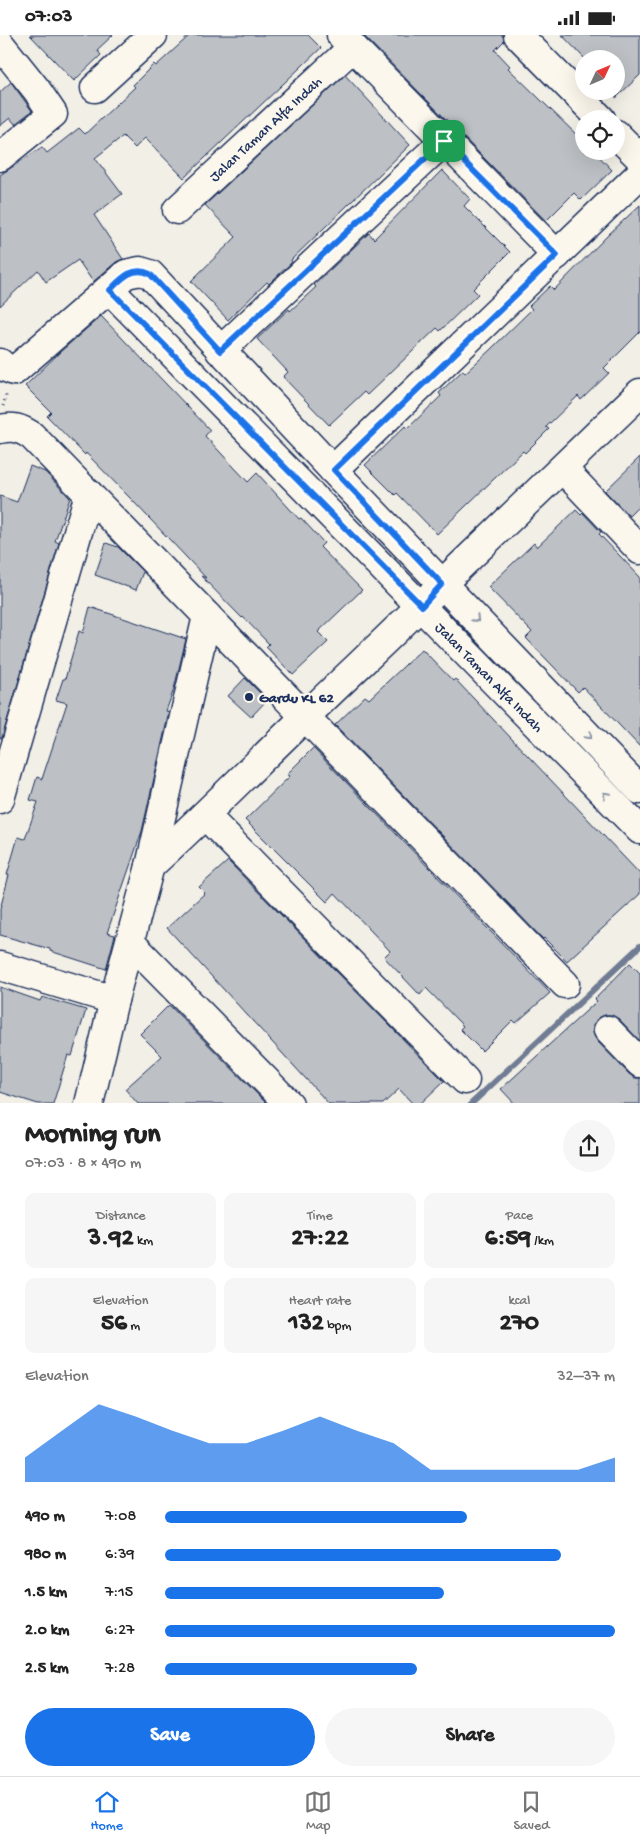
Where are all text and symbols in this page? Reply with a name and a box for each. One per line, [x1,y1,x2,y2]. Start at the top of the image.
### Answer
text: 07:03 [25,6,72,29]
north arrow [575,50,625,100]
map controls [575,50,625,160]
street label: Jalan Taman Alfa Indah [206,73,326,186]
button: locate [575,110,625,160]
pin [423,120,465,162]
icon: arrive [430,127,458,155]
one-way arrow [470,613,479,622]
street label: Jalan Taman Alfa Indah [430,619,546,737]
place label: Gardu KL 62 [259,690,334,708]
marker: Gardu KL 62 [243,691,255,703]
one-way arrow [583,731,592,740]
one-way arrow [603,791,612,800]
text: Morning run [25,1119,160,1152]
button: share [563,1120,615,1172]
text: 07:03 · 8 × 490 m [25,1155,141,1174]
text: Distance [96,1208,145,1225]
text: Time [307,1208,333,1225]
text: Pace [506,1208,533,1225]
text: 3.92 [88,1225,134,1254]
text: 27:22 [291,1225,349,1254]
text: 6:59 [485,1225,531,1254]
text: km [134,1233,153,1250]
text: /km [531,1233,554,1250]
text: Elevation [93,1293,148,1310]
text: Heart rate [289,1293,351,1310]
text: kcal [508,1293,530,1310]
text: 56 [101,1310,127,1339]
text: 132 [289,1310,324,1339]
text: 270 [500,1310,539,1339]
text: m [127,1318,140,1335]
text: bpm [324,1318,351,1335]
text: Elevation [25,1368,89,1387]
text: 32–37 m [557,1368,615,1387]
text: 490 m [25,1508,65,1527]
text: 7:08 [105,1508,136,1527]
text: 980 m [25,1546,66,1565]
text: 6:39 [105,1546,134,1565]
text: 1.5 km [25,1584,67,1603]
text: 7:15 [105,1584,133,1603]
text: 2.0 km [25,1622,69,1641]
text: 6:27 [105,1622,134,1641]
text: 2.5 km [25,1660,69,1679]
text: 7:28 [105,1660,135,1679]
button: Save [25,1708,315,1766]
button: Share [325,1708,615,1766]
tab: Home [91,1788,123,1835]
tab: Map [304,1788,332,1835]
tab: Saved [513,1788,549,1835]

